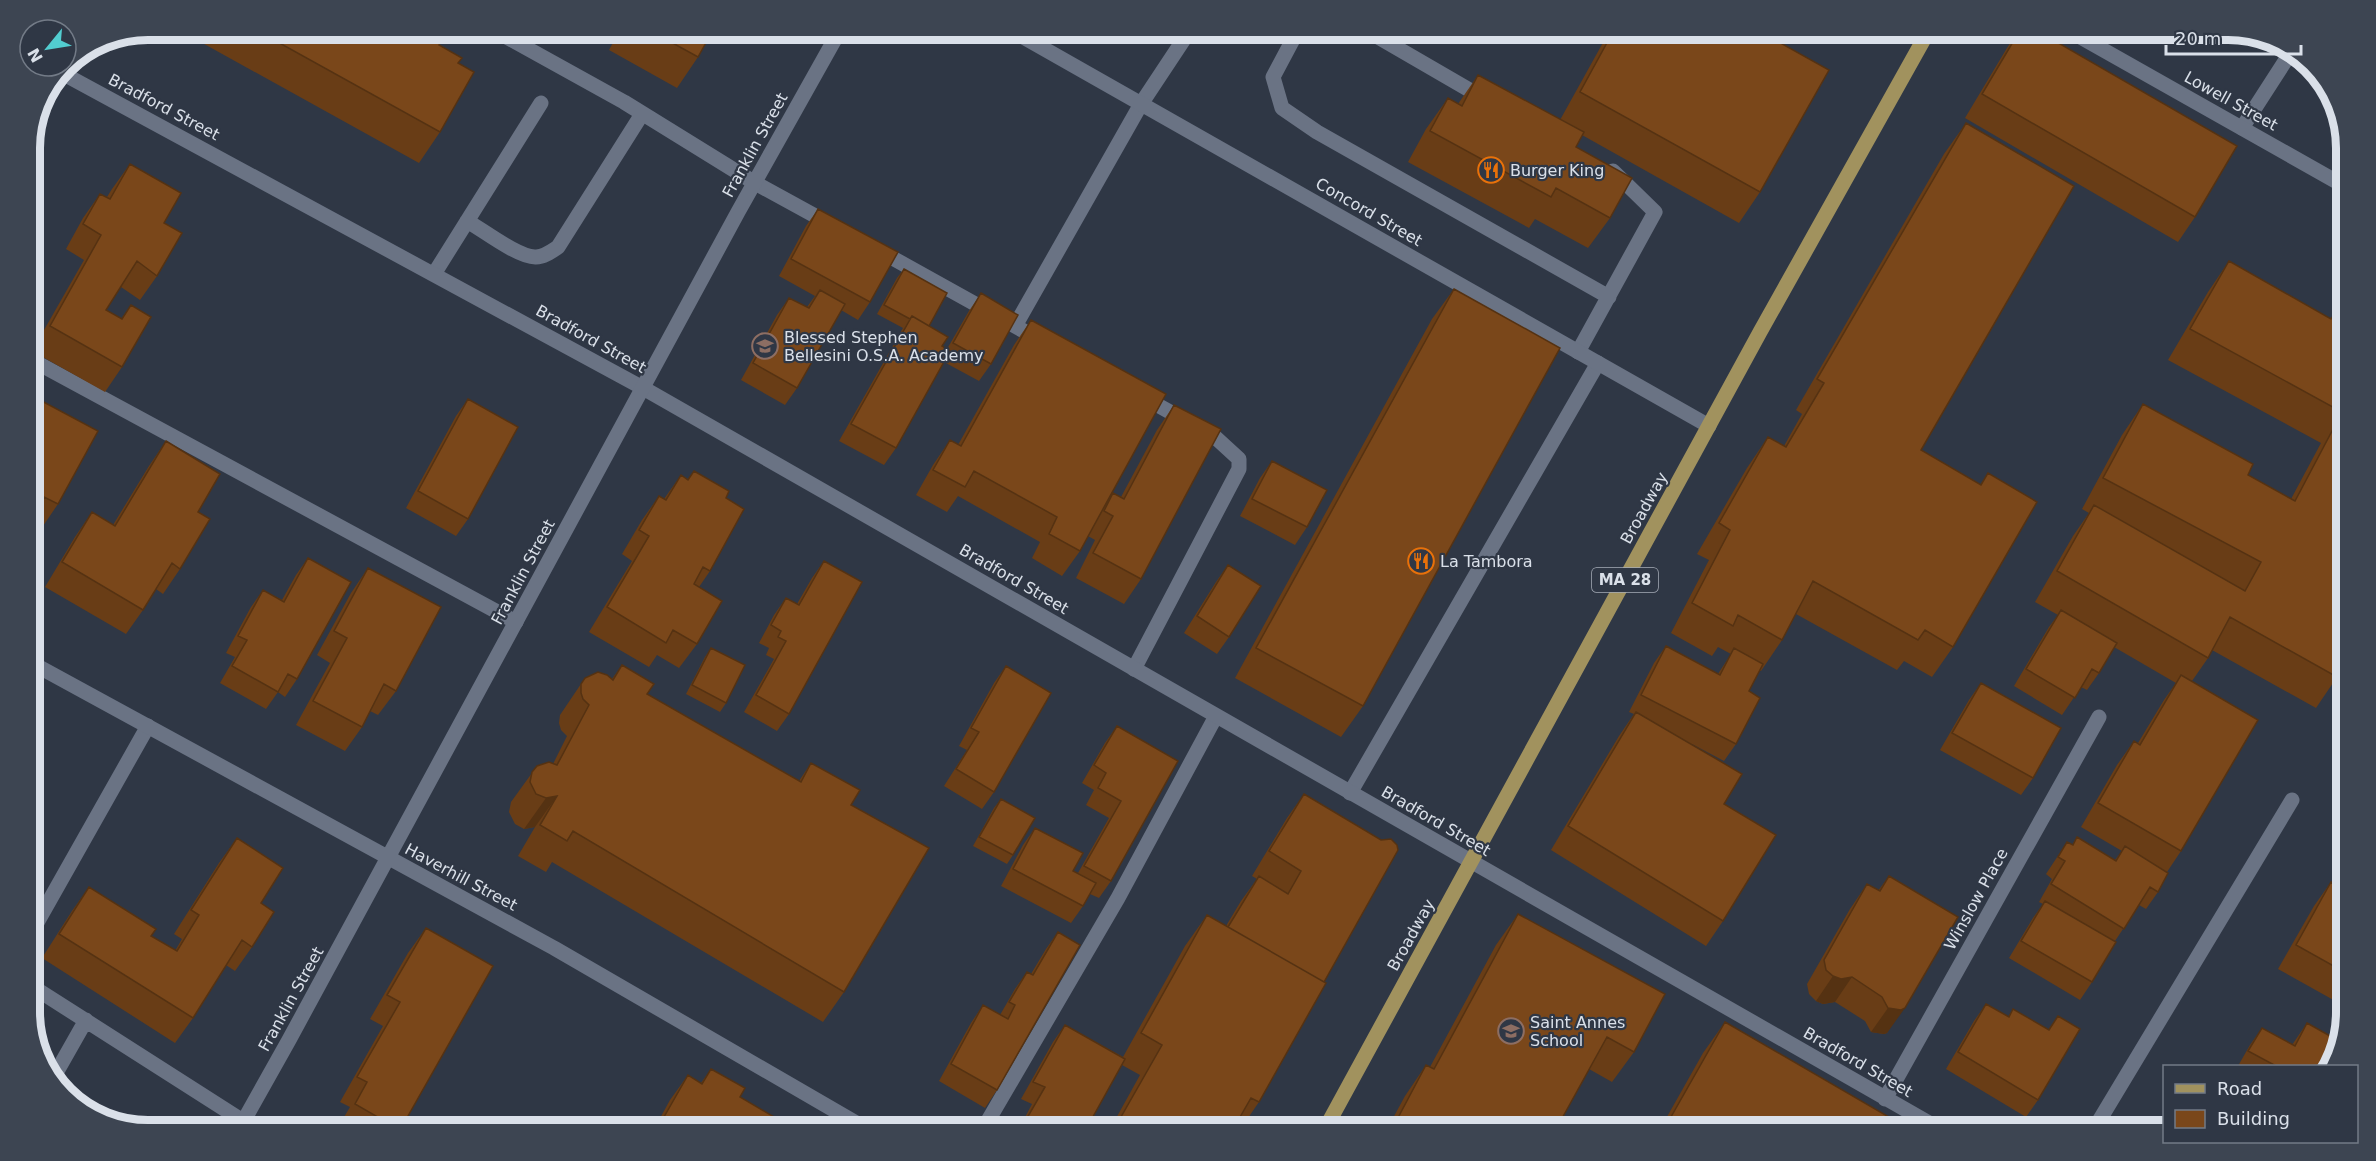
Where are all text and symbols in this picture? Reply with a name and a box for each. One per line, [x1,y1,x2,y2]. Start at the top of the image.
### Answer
north arrow [18,18,78,78]
scale bar [2166,18,2301,56]
text: 20 m [2175,28,2221,49]
text: N [24,45,47,66]
street label: Lowell Street [2181,67,2281,135]
street label: Bradford Street [105,70,223,144]
street label: Franklin Street [718,89,792,201]
restaurant icon: Burger King [1476,155,1506,185]
place label: Burger King [1510,161,1604,180]
street label: Concord Street [1312,174,1426,250]
street label: Bradford Street [533,301,649,377]
place label: Blessed Stephen Bellesini O.S.A. Academy [784,328,983,365]
school or university icon: Blessed Stephen Bellesini O.S.A. Academy [750,331,780,361]
street label: Broadway [1616,469,1672,547]
street label: Franklin Street [487,516,559,628]
street label: Bradford Street [956,540,1072,618]
restaurant icon: La Tambora [1406,546,1436,576]
place label: La Tambora [1440,552,1533,571]
road number: MA 28 [1592,568,1658,592]
street label: Bradford Street [1378,782,1494,860]
street label: Haverhill Street [402,839,520,915]
street label: Winslow Place [1940,845,2012,953]
street label: Broadway [1383,896,1439,974]
street label: Franklin Street [254,943,328,1055]
place label: Saint Annes School [1530,1013,1625,1050]
school or university icon: Saint Annes School [1496,1016,1526,1046]
street label: Bradford Street [1800,1023,1916,1101]
legend [2163,1065,2358,1143]
text: Road [2217,1078,2262,1099]
text: Building [2217,1108,2290,1129]

